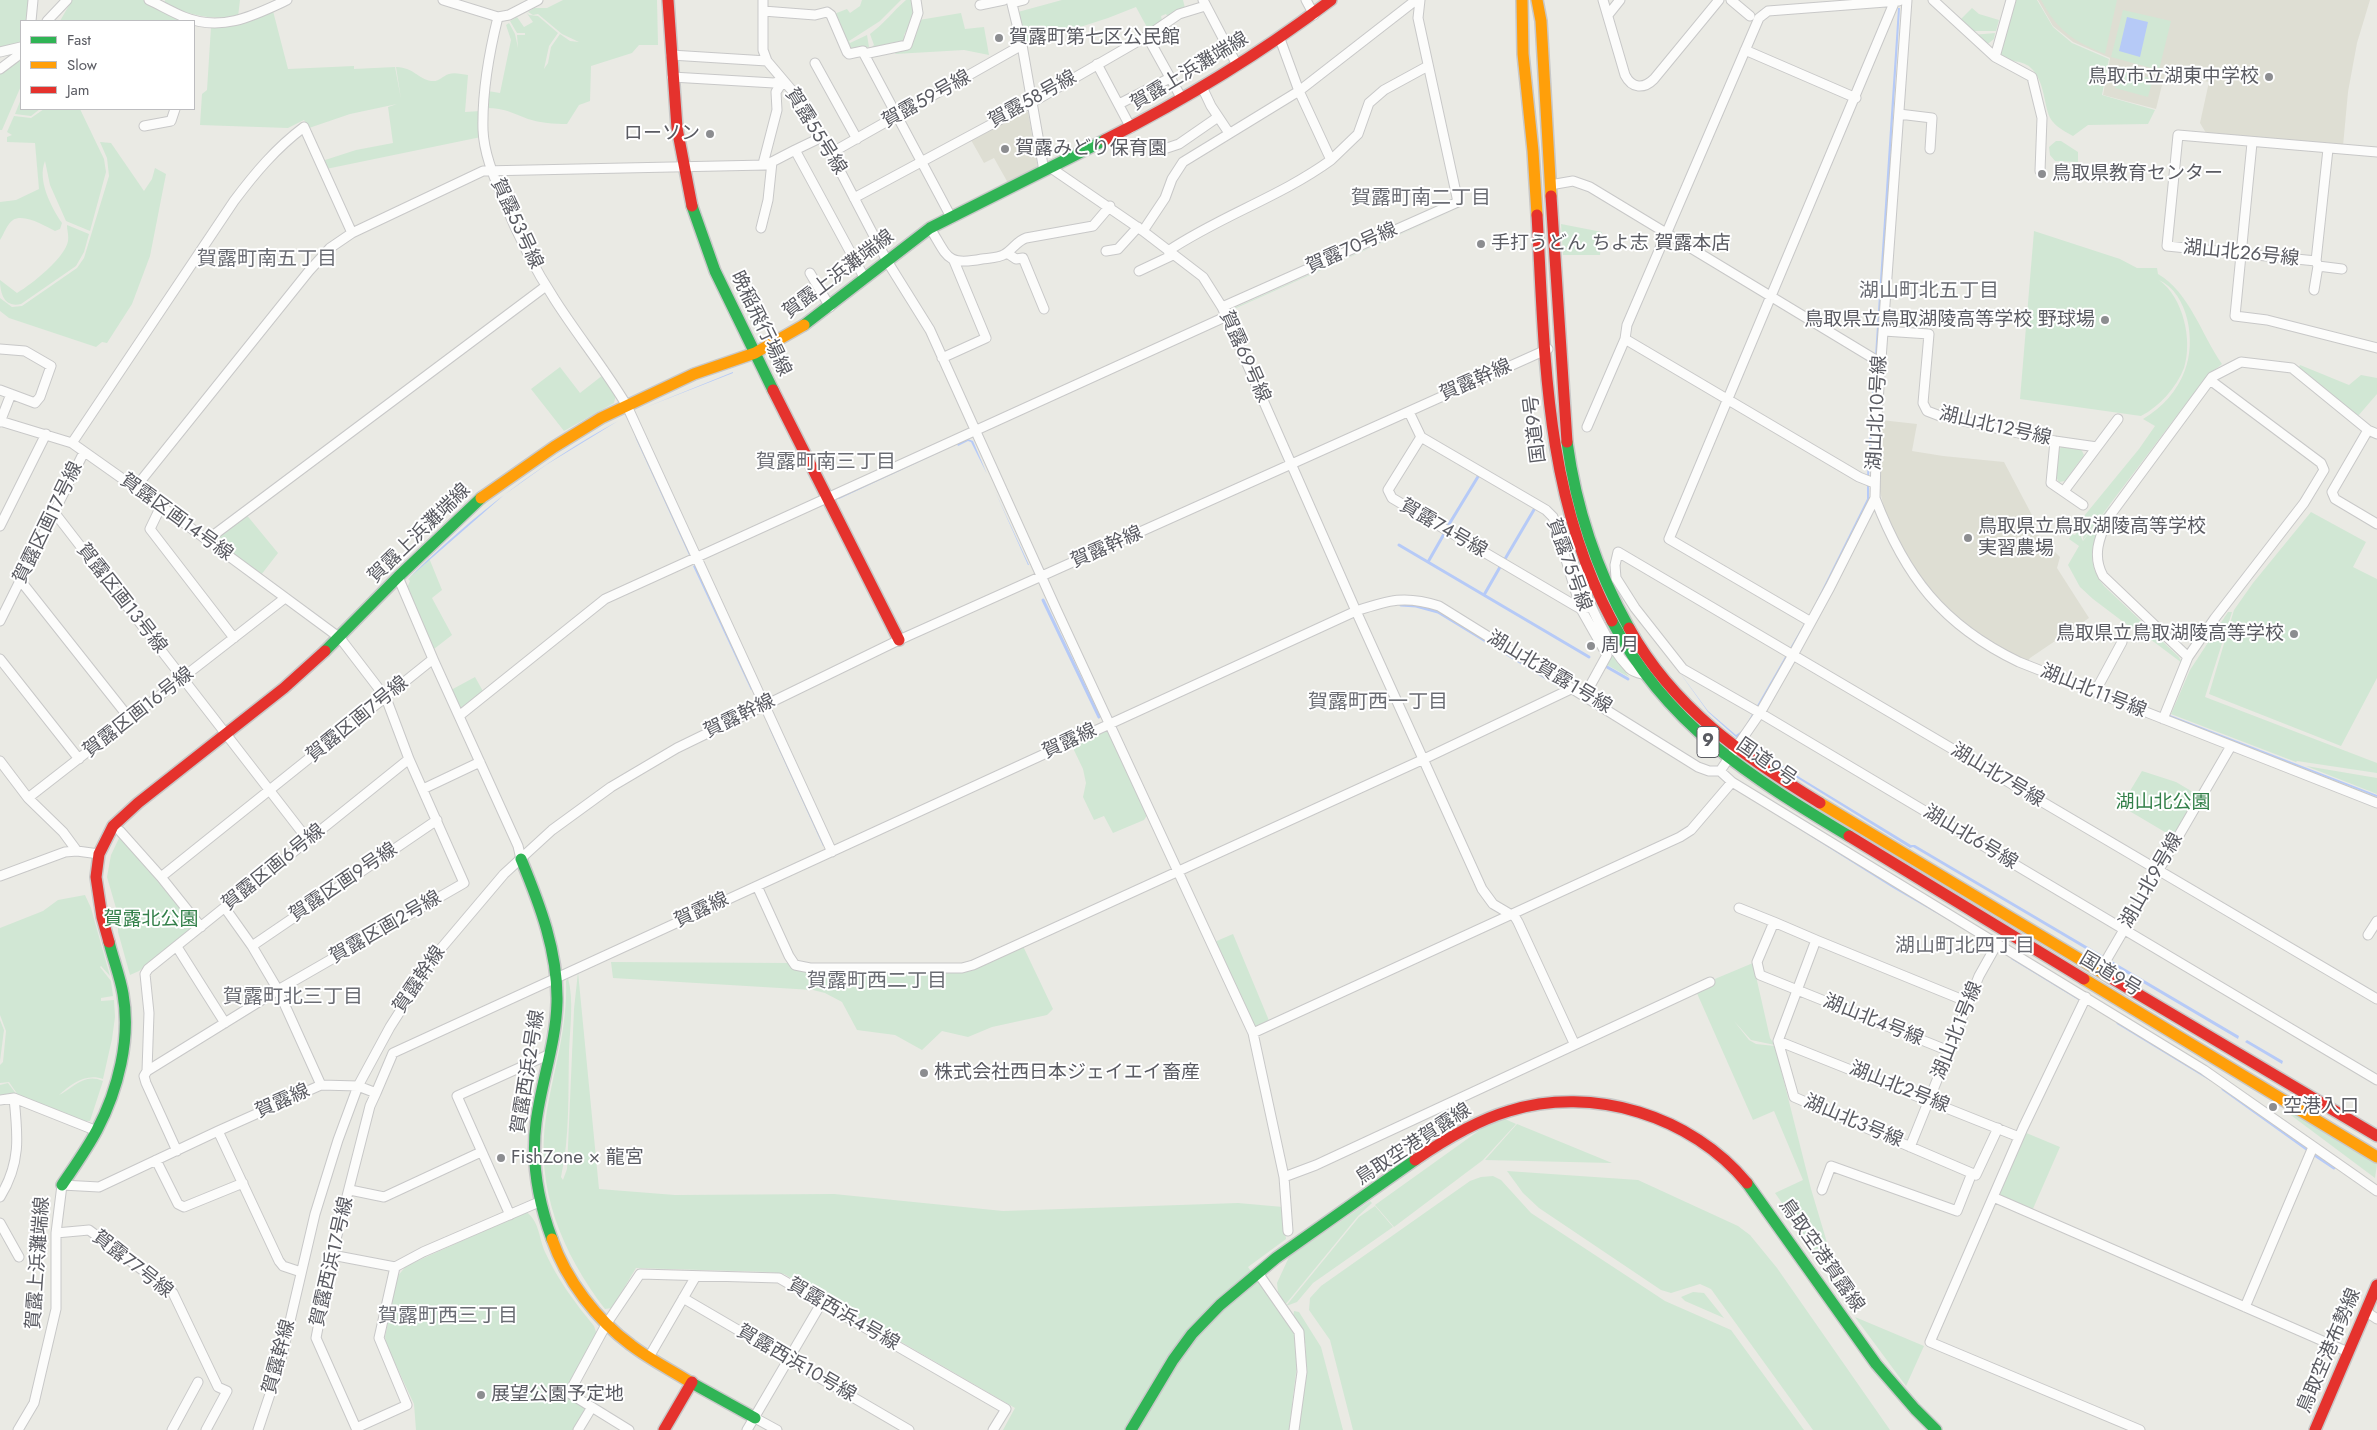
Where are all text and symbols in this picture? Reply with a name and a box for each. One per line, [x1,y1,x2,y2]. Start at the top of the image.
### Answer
legend [20,20,195,110]
place label: 賀露町第七区公民館 [1009,27,1180,49]
street label: 賀露上浜灘端線 [1127,28,1253,116]
text: Fast [67,29,91,51]
marker: 賀露町第七区公民館 [993,32,1005,44]
text: Slow [67,54,97,76]
street label: 賀露59号線 [879,66,975,134]
street label: 賀露58号線 [985,66,1081,134]
place label: 鳥取市立湖東中学校 [2088,66,2259,88]
marker: 鳥取市立湖東中学校 [2263,71,2275,83]
text: Jam [67,79,90,101]
street label: 賀露55号線 [780,85,850,179]
place label: ローソン [624,123,700,145]
marker: ローソン [704,128,716,140]
place label: 賀露みどり保育園 [1015,138,1167,160]
marker: 賀露みどり保育園 [999,143,1011,155]
place label: 鳥取県教育センター [2052,163,2223,185]
marker: 鳥取県教育センター [2036,168,2048,180]
street label: 賀露53号線 [485,175,547,273]
district label: 賀露町南二丁目 [1351,187,1491,211]
street label: 賀露70号線 [1303,219,1401,279]
street label: 賀露上浜灘端線 [779,226,899,324]
place label: 手打うどん ちよ志 賀露本店 [1491,233,1730,255]
street label: 湖山北26号線 [2182,237,2300,271]
marker: 手打うどん ちよ志 賀露本店 [1475,238,1487,250]
district label: 賀露町南五丁目 [197,248,337,272]
street label: 晩稲飛行場線 [725,268,795,380]
district label: 湖山町北五丁目 [1859,280,1999,304]
street label: 賀露69号線 [1214,308,1274,406]
place label: 鳥取県立鳥取湖陵高等学校 野球場 [1804,309,2095,331]
marker: 鳥取県立鳥取湖陵高等学校 野球場 [2099,314,2111,326]
street label: 賀露幹線 [1437,355,1515,407]
street label: 湖山北10号線 [1864,355,1892,471]
street label: 国道9号 [1521,394,1551,464]
street label: 湖山北12号線 [1937,403,2053,451]
district label: 賀露町南三丁目 [756,451,896,475]
street label: 賀露区画17号線 [10,458,88,588]
street label: 賀露区画14号線 [115,470,237,566]
street label: 賀露上浜灘端線 [364,480,476,588]
street label: 賀露74号線 [1395,495,1491,563]
street label: 賀露75号線 [1541,516,1595,614]
place label: 鳥取県立鳥取湖陵高等学校 実習農場 [1978,516,2206,560]
street label: 賀露幹線 [1068,522,1146,574]
marker: 鳥取県立鳥取湖陵高等学校 実習農場 [1962,532,1974,544]
street label: 賀露区画13号線 [71,540,171,658]
place label: 鳥取県立鳥取湖陵高等学校 [2056,623,2284,645]
street label: 湖山北賀露1号線 [1482,627,1616,719]
marker: 鳥取県立鳥取湖陵高等学校 [2288,628,2300,640]
place label: 周月 [1601,635,1639,657]
marker: 周月 [1585,640,1597,652]
street label: 湖山北11号線 [2037,660,2149,724]
street label: 賀露区画16号線 [79,663,199,763]
street label: 賀露区画7号線 [303,672,413,768]
street label: 賀露幹線 [701,690,779,744]
district label: 賀露町西一丁目 [1308,691,1448,715]
street label: 賀露線 [1039,720,1101,764]
road number: 9 [1697,726,1719,758]
street label: 国道9号 [1732,734,1800,792]
street label: 湖山北7号線 [1946,739,2048,813]
park label: 湖山北公園 [2116,792,2210,814]
street label: 湖山北6号線 [1919,801,2021,875]
street label: 賀露区画6号線 [218,820,330,916]
street label: 湖山北9号線 [2116,829,2188,933]
street label: 賀露区画9号線 [286,839,402,927]
street label: 賀露区画2号線 [326,887,446,969]
street label: 賀露線 [671,889,733,933]
park label: 賀露北公園 [104,909,198,931]
district label: 湖山町北四丁目 [1895,935,2035,959]
street label: 賀露幹線 [389,942,451,1018]
street label: 国道9号 [2075,948,2145,1002]
district label: 賀露町西二丁目 [807,970,947,994]
street label: 湖山北1号線 [1928,979,1988,1083]
district label: 賀露町北三丁目 [223,986,363,1010]
street label: 湖山北4号線 [1820,991,1926,1051]
street label: 賀露西浜2号線 [508,1009,550,1135]
street label: 湖山北2号線 [1846,1058,1952,1118]
place label: 株式会社西日本ジェイエイ畜産 [934,1062,1200,1084]
marker: 株式会社西日本ジェイエイ畜産 [918,1067,930,1079]
street label: 賀露線 [252,1080,314,1124]
street label: 湖山北3号線 [1800,1091,1906,1153]
place label: 空港入口 [2283,1096,2359,1118]
street label: 鳥取空港賀露線 [1352,1099,1476,1191]
marker: 空港入口 [2267,1101,2279,1113]
place label: FishZone × 龍宮 [511,1147,644,1169]
marker: FishZone × 龍宮 [495,1152,507,1164]
street label: 賀露西浜17号線 [307,1195,359,1329]
street label: 鳥取空港賀露線 [1774,1195,1868,1317]
street label: 賀露上浜灘端線 [23,1196,55,1330]
street label: 賀露77号線 [87,1226,177,1304]
street label: 賀露西浜4号線 [783,1274,903,1356]
street label: 鳥取空港布勢線 [2294,1285,2366,1417]
district label: 賀露町西三丁目 [378,1305,518,1329]
street label: 賀露幹線 [259,1317,301,1397]
street label: 賀露西浜10号線 [732,1321,860,1407]
place label: 展望公園予定地 [491,1384,624,1406]
marker: 展望公園予定地 [475,1389,487,1401]

